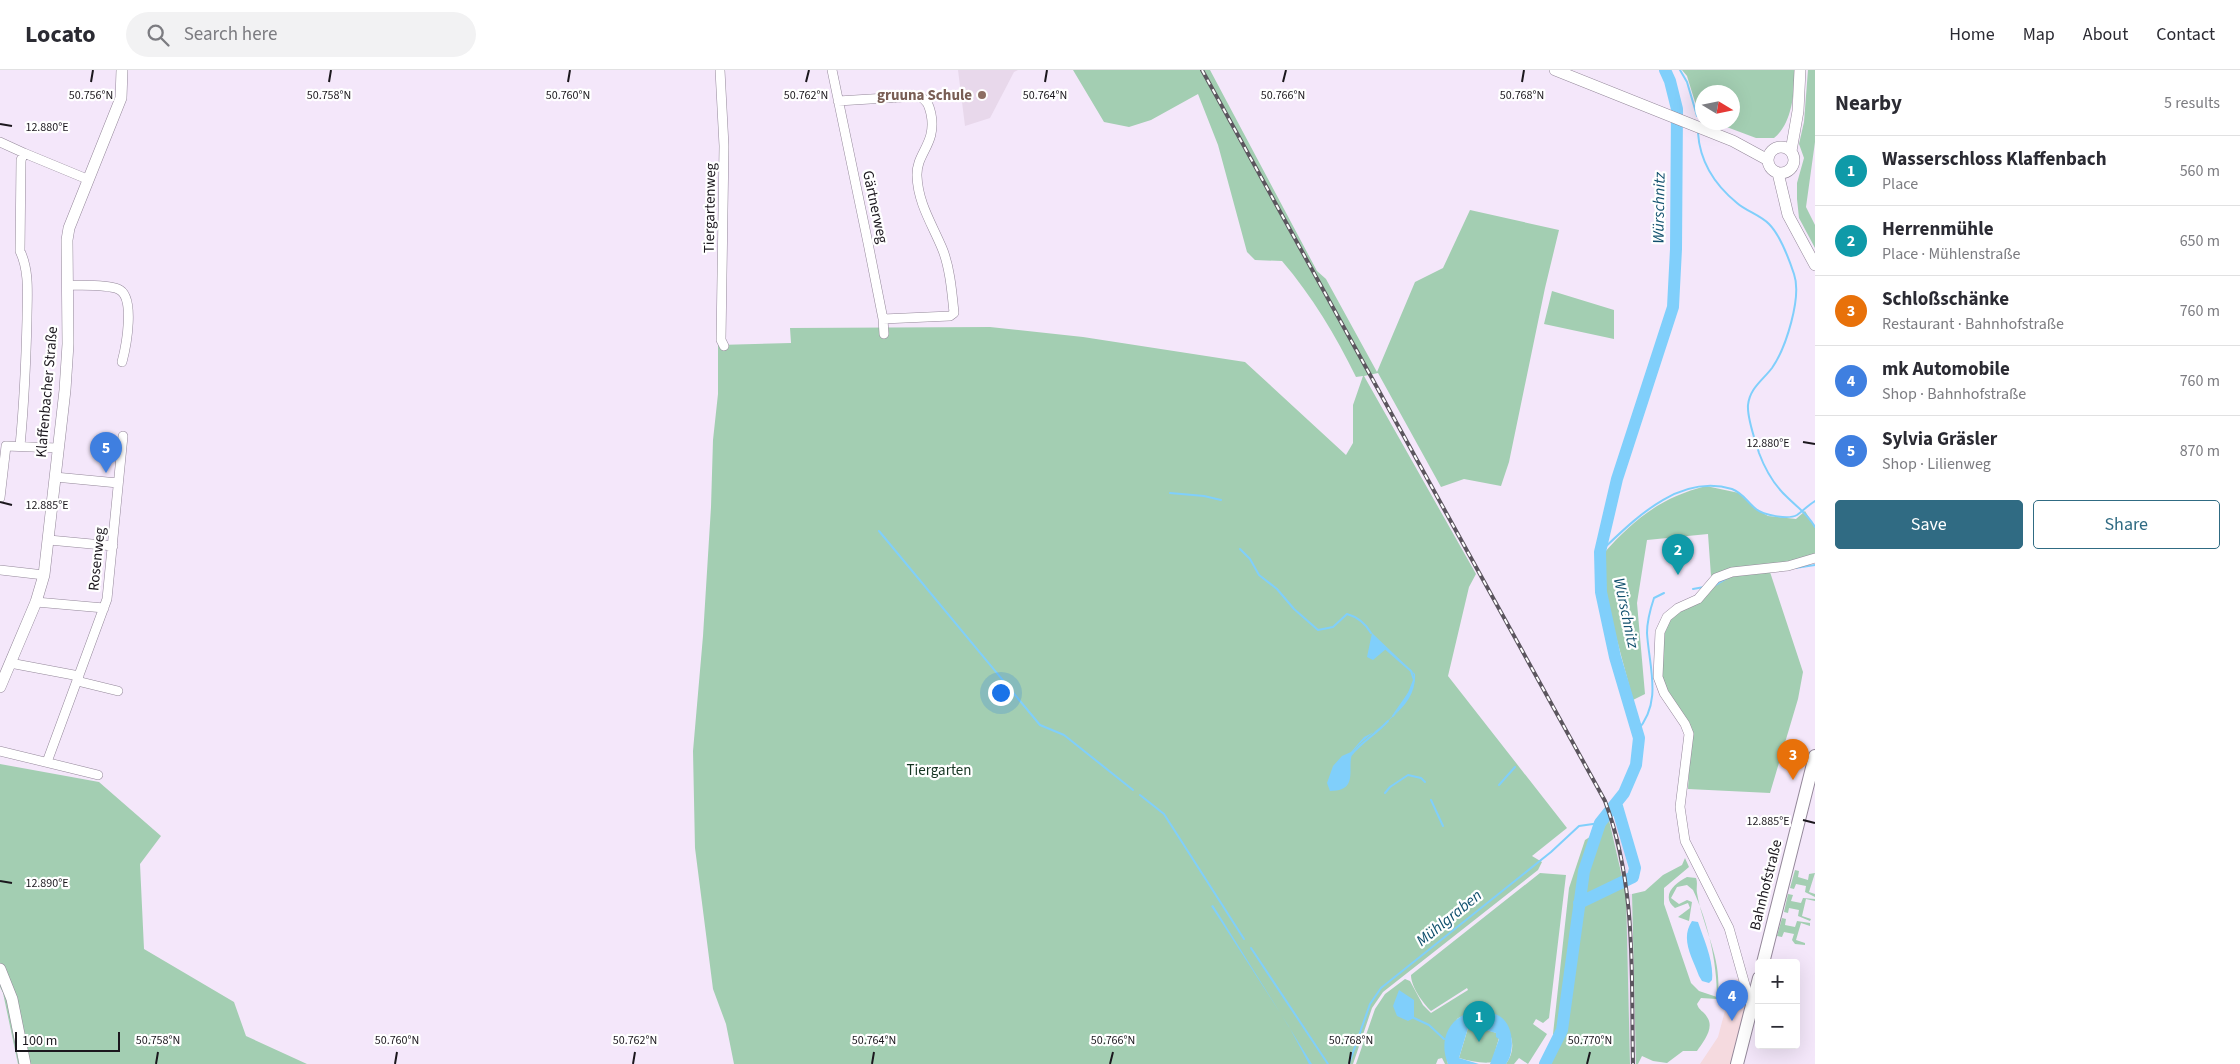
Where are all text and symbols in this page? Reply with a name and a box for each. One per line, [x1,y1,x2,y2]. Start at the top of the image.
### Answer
search box [126,12,476,57]
text: Locato [25,17,96,52]
icon: search [144,21,172,49]
text: Search here [184,21,277,48]
text: Home [1949,22,1995,47]
text: Map [2023,22,2055,47]
text: About [2083,22,2128,47]
text: Contact [2156,22,2215,47]
place label: gruuna Schule [877,85,972,106]
north arrow [1695,85,1740,130]
text: 50.756°N [69,87,113,104]
text: 50.758°N [307,87,351,104]
text: 50.760°N [546,87,590,104]
text: 50.762°N [784,87,828,104]
text: 50.764°N [1023,87,1067,104]
text: 50.766°N [1261,87,1305,104]
text: 50.768°N [1500,87,1544,104]
text: Nearby [1835,88,1902,118]
marker: gruuna Schule [976,89,988,101]
text: 5 results [2164,92,2220,114]
text: 12.880°E [25,119,69,136]
text: Wasserschloss Klaffenbach [1882,146,2107,173]
text: 1 [1847,160,1855,182]
text: 560 m [2180,160,2220,182]
street label: Tiergartenweg [699,162,721,253]
street label: Gärtnerweg [857,169,893,246]
water label: Würschnitz [1647,172,1671,244]
text: Place [1882,173,1918,195]
text: Herrenmühle [1882,216,1994,243]
text: 2 [1847,230,1855,252]
text: 650 m [2180,230,2220,252]
text: Place · Mühlenstraße [1882,243,2020,265]
text: Schloßschänke [1882,286,2009,313]
text: 3 [1847,300,1855,322]
text: 760 m [2180,300,2220,322]
text: Restaurant · Bahnhofstraße [1882,313,2064,335]
street label: Klaffenbacher Straße [31,325,63,459]
text: mk Automobile [1882,356,2010,383]
text: 4 [1847,370,1855,392]
text: 760 m [2180,370,2220,392]
text: Shop · Bahnhofstraße [1882,383,2026,405]
text: Sylvia Gräsler [1882,426,1997,453]
pin: 5 [90,432,122,473]
text: 12.880°E [1746,435,1790,452]
text: 5 [1847,440,1855,462]
text: 870 m [2180,440,2220,462]
text: Shop · Lilienweg [1882,453,1991,475]
text: 12.885°E [25,497,69,514]
button: Save [1835,500,2023,549]
button: Share [2033,500,2220,549]
street label: Rosenweg [83,526,111,592]
pin: 2 [1662,534,1694,575]
water label: Würschnitz [1608,576,1644,651]
your location [988,680,1014,706]
pin: 3 [1777,739,1809,780]
park label: Tiergarten [907,760,971,781]
text: 12.885°E [1746,813,1790,830]
street label: Bahnhofstraße [1745,837,1787,933]
text: 12.890°E [25,875,69,892]
water label: Mühlgraben [1411,885,1487,951]
map controls [1755,959,1800,1049]
button: + [1755,959,1800,1004]
pin: 4 [1716,980,1748,1021]
pin: 1 [1463,1001,1495,1042]
button: − [1755,1004,1800,1049]
scale bar [15,1029,120,1052]
text: 100 m [22,1031,57,1051]
text: 50.758°N [136,1032,180,1049]
text: 50.760°N [375,1032,419,1049]
text: 50.762°N [613,1032,657,1049]
text: 50.764°N [852,1032,896,1049]
text: 50.766°N [1091,1032,1135,1049]
text: 50.768°N [1329,1032,1373,1049]
text: 50.770°N [1568,1032,1612,1049]

